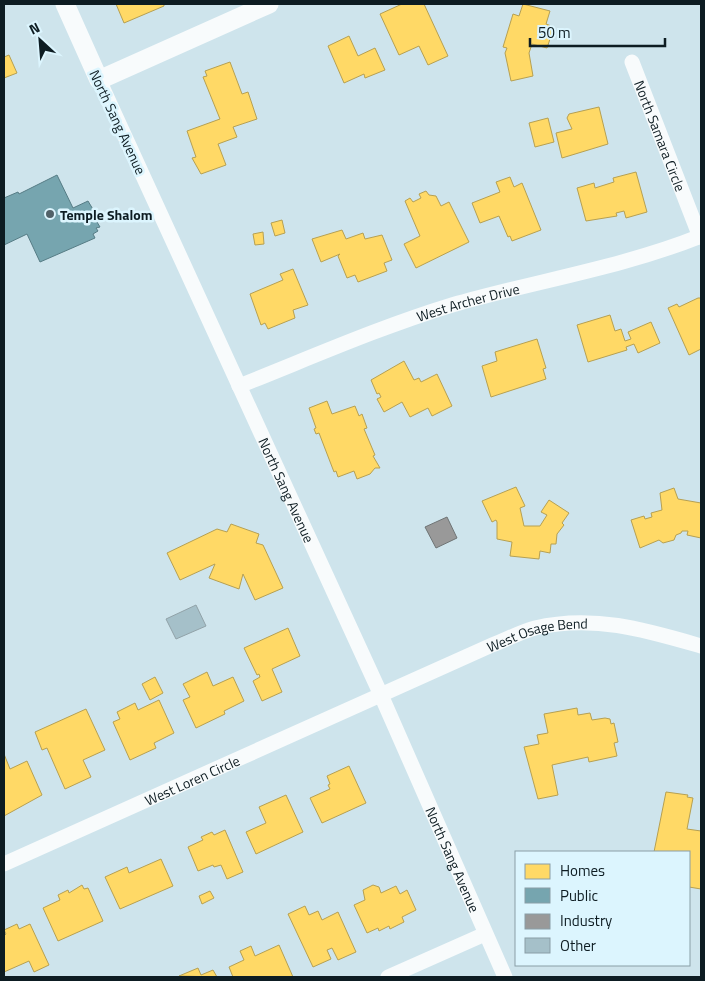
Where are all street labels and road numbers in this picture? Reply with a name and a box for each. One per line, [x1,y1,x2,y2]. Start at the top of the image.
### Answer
street label: North Sang Avenue [85,66,151,178]
street label: North Samara Circle [630,77,692,194]
street label: West Archer Drive [413,277,521,326]
street label: North Sang Avenue [254,434,320,546]
street label: West Osage Bend [484,612,588,657]
street label: West Loren Circle [141,749,243,810]
street label: North Sang Avenue [421,803,486,915]

